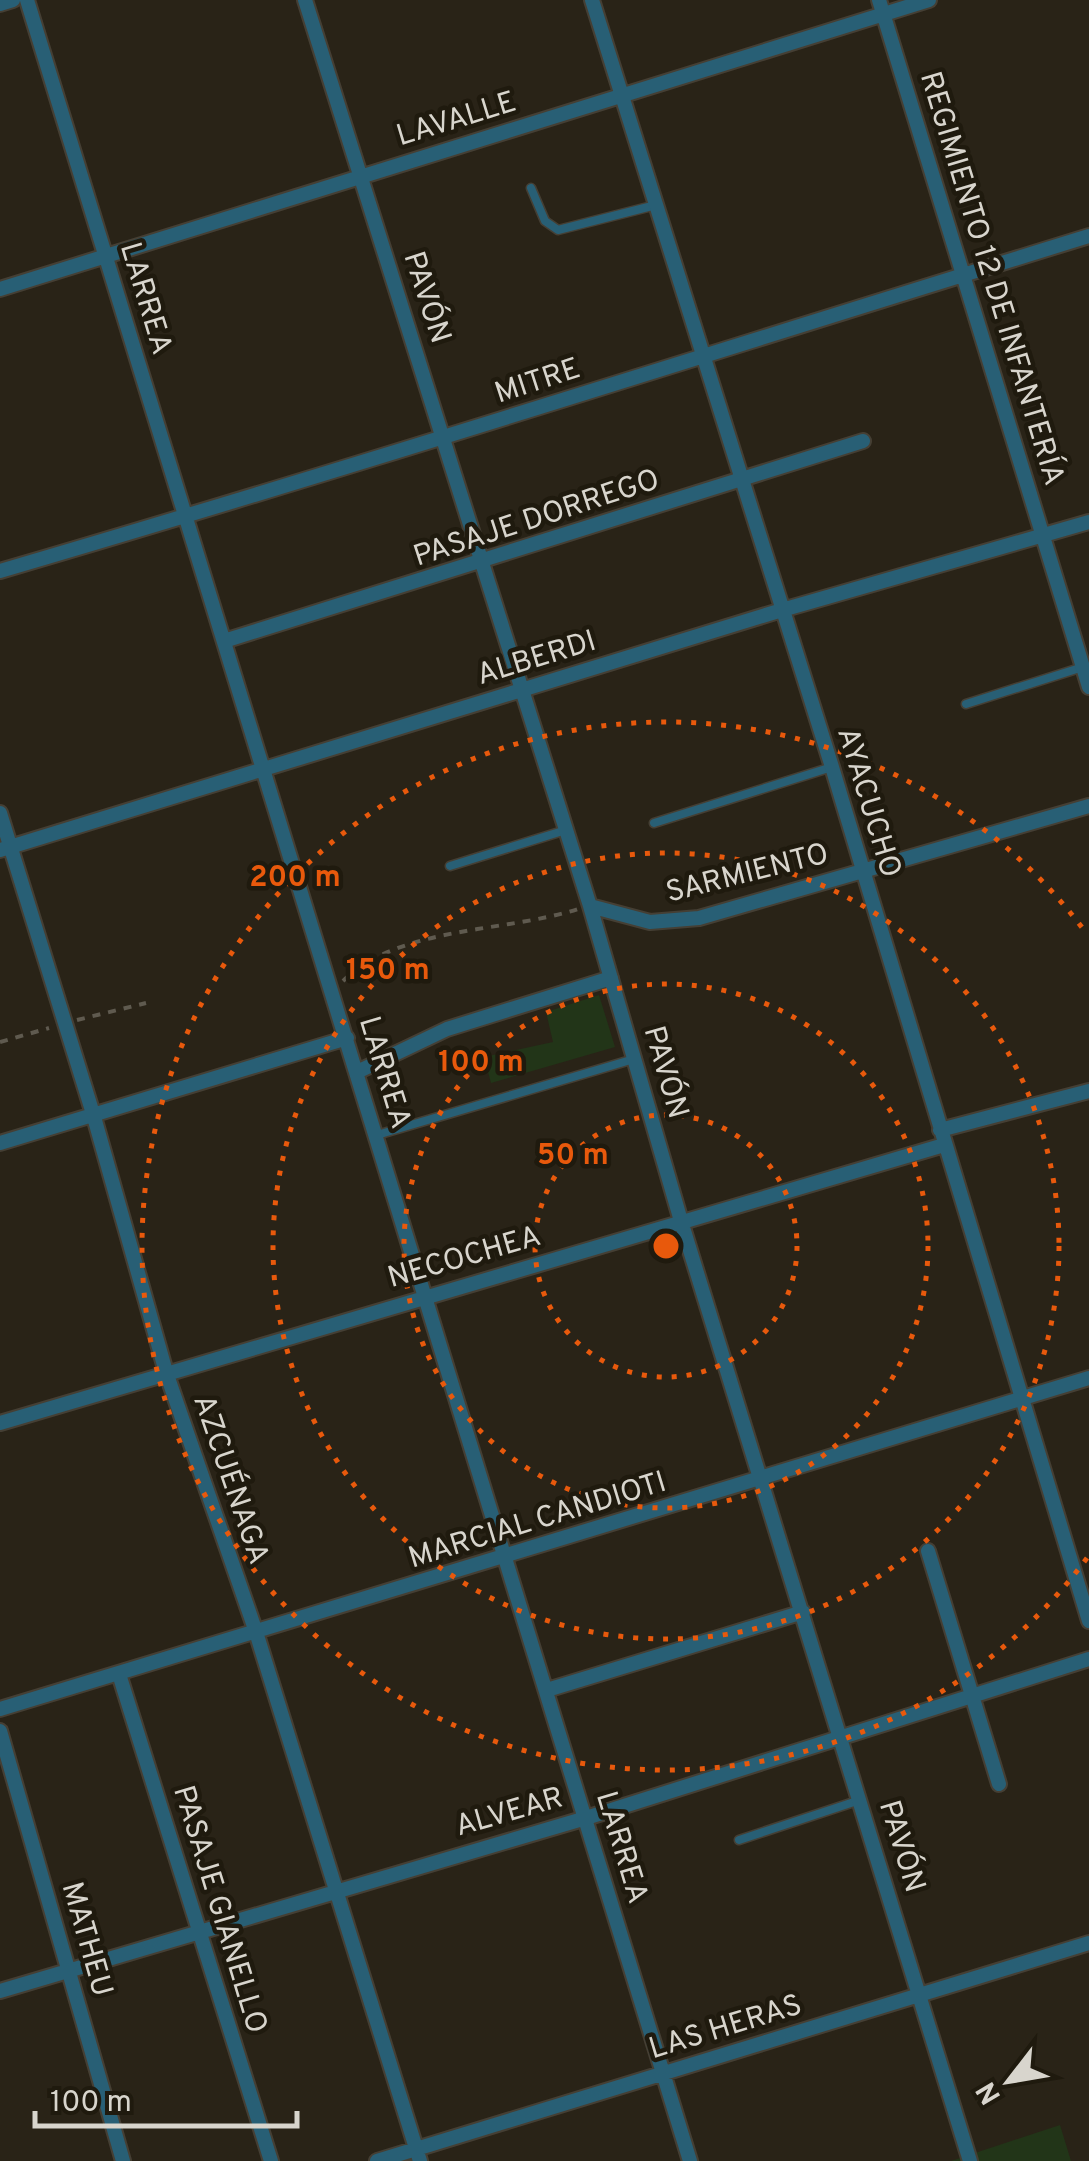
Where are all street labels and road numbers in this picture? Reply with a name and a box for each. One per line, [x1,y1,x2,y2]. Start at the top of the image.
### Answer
street label: REGIMIENTO 12 DE INFANTERÍA [910,67,1073,490]
street label: LAVALLE [392,85,521,156]
street label: LARREA [110,238,179,359]
street label: PAVÓN [393,246,461,348]
street label: MITRE [490,351,585,414]
street label: PASAJE DORREGO [409,462,664,577]
street label: ALBERDI [473,624,601,695]
street label: AYACUCHO [827,723,908,882]
street label: SARMIENTO [663,836,833,912]
street label: LARREA [349,1012,418,1133]
street label: PAVÓN [634,1021,698,1123]
street label: NECOCHEA [384,1219,545,1298]
street label: AZCUÉNAGA [183,1389,278,1570]
street label: MARCIAL CANDIOTI [404,1465,671,1578]
street label: ALVEAR [451,1780,568,1846]
street label: PASAJE GIANELLO [163,1781,274,2038]
street label: LARREA [586,1787,655,1908]
street label: PAVÓN [869,1795,935,1897]
street label: MATHEU [52,1878,120,2001]
street label: LAS HERAS [645,1988,807,2069]

